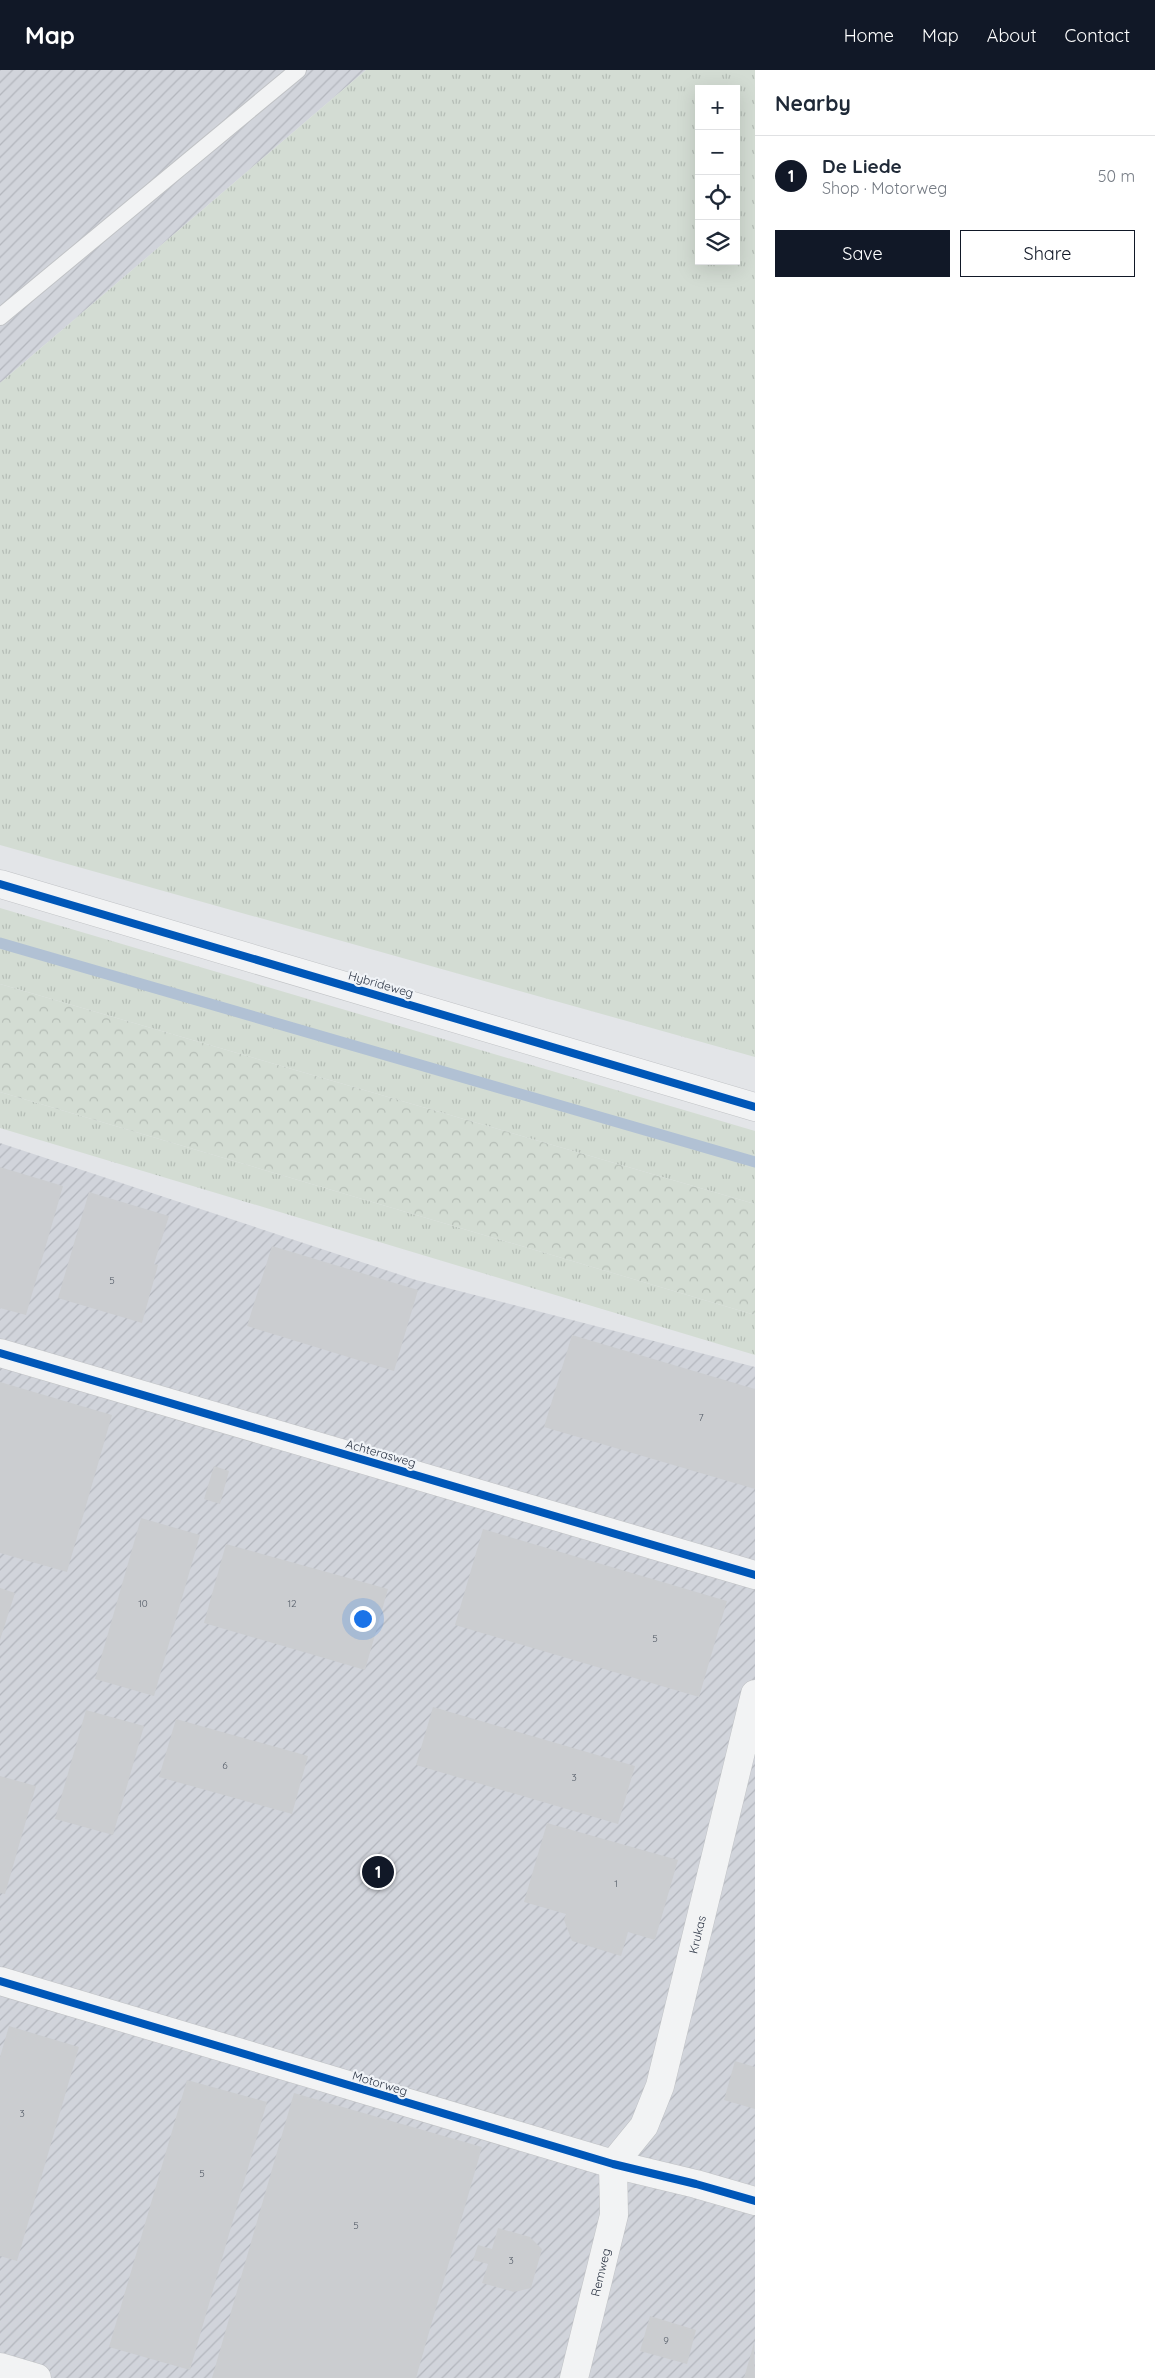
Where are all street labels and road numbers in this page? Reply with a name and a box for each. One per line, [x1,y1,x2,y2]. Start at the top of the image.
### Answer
street label: Hybrideweg [347,968,415,1000]
street label: Achterasweg [344,1436,418,1470]
street label: Krukas [685,1914,709,1955]
street label: Motorweg [351,2068,409,2098]
street label: Remweg [587,2247,613,2298]

